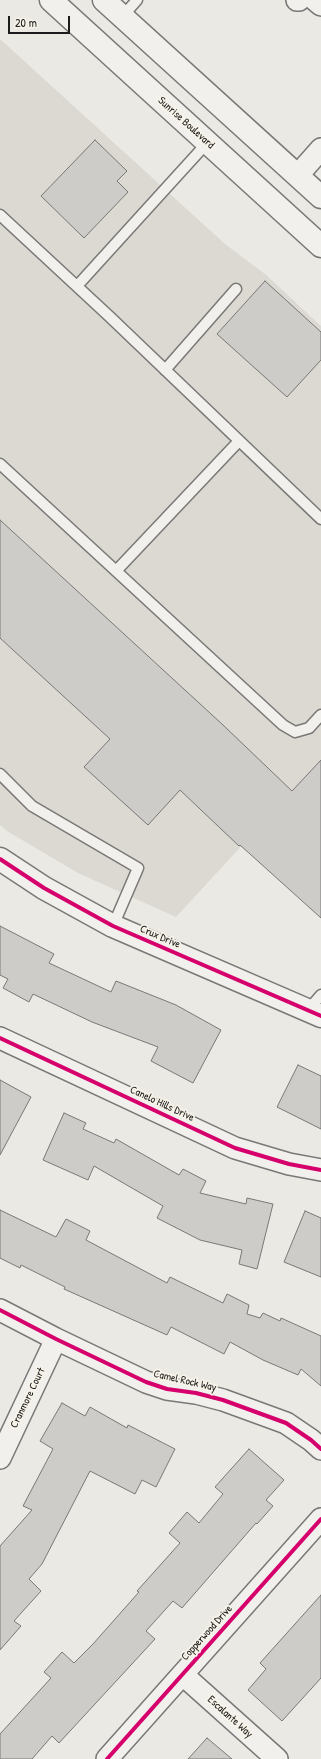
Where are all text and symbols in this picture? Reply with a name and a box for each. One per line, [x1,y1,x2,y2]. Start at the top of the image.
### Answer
scale bar [10,8,72,34]
text: 20 m [15,14,37,31]
street label: Sunrise Boulevard [155,94,217,152]
street label: Crux Drive [138,923,182,951]
street label: Canelo Hills Drive [128,1083,196,1125]
street label: Cranmore Court [8,1366,48,1430]
street label: Camel Rock Way [152,1367,218,1395]
street label: Copperwood Drive [179,1603,235,1663]
street label: Escalante Way [205,1693,255,1741]

